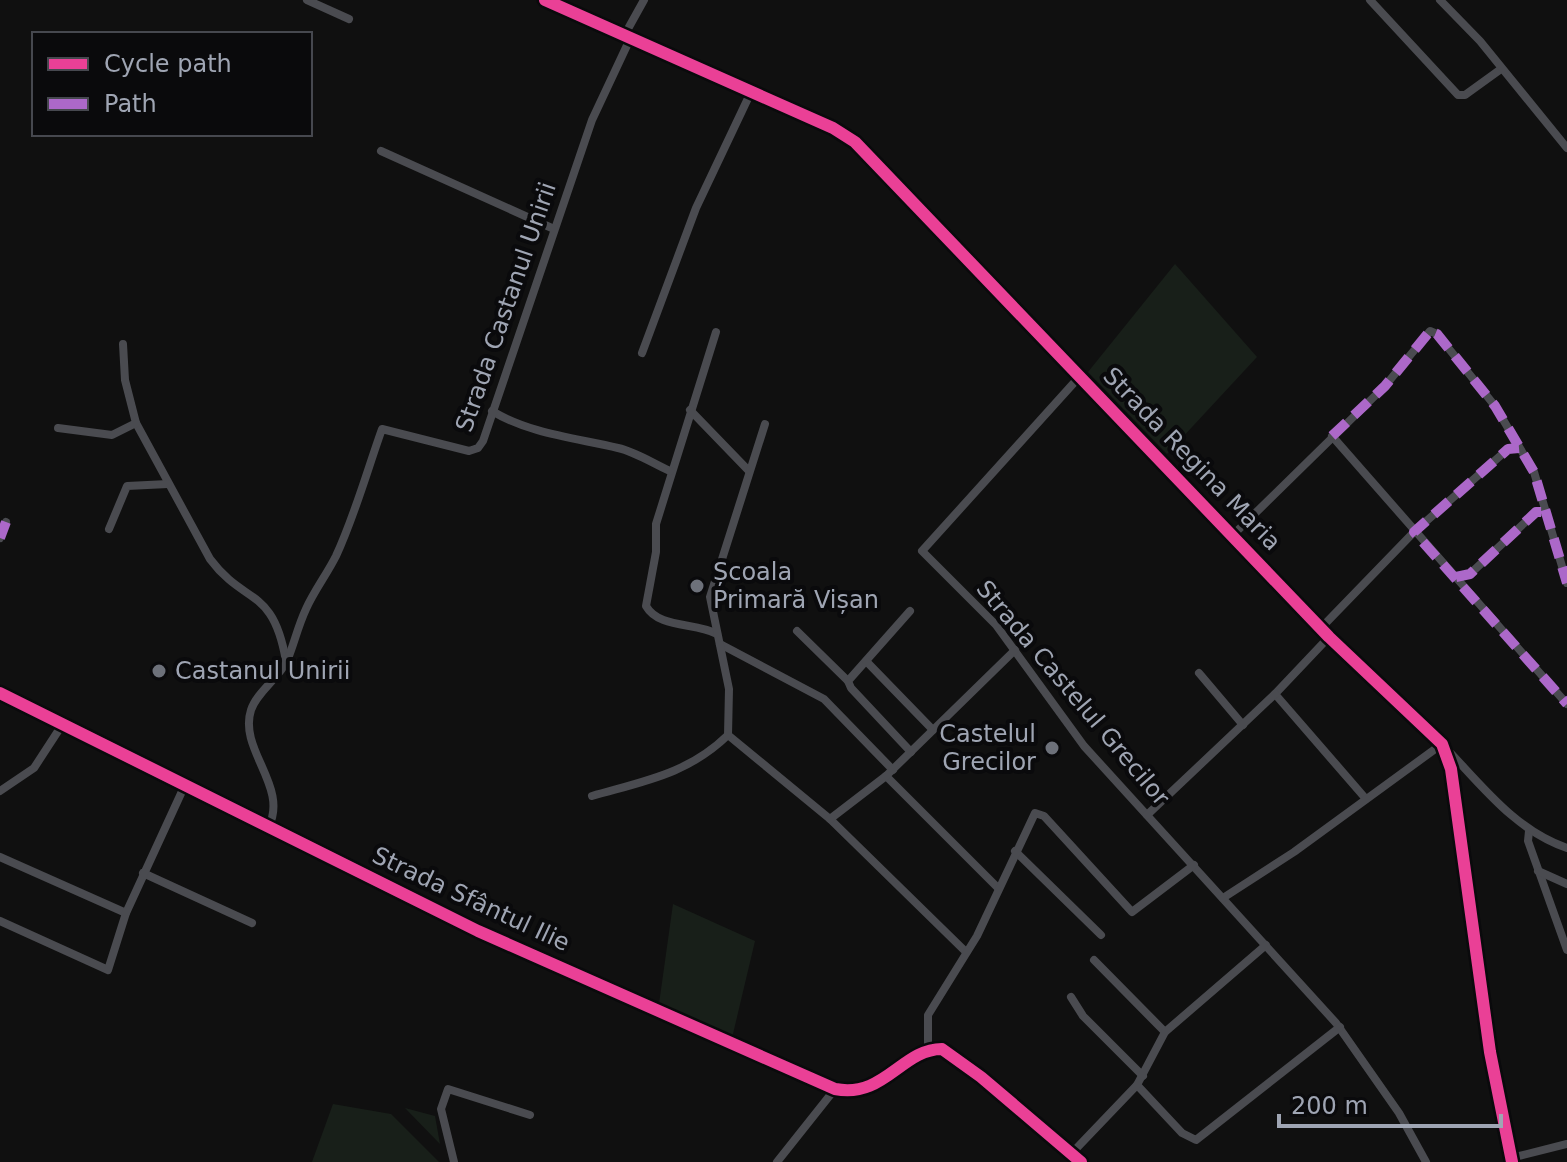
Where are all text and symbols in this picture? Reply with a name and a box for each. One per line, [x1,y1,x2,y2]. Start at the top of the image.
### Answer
legend [32,32,312,136]
text: Cycle path [104,50,232,78]
text: Path [104,90,157,118]
street label: Strada Castanul Unirii [450,178,562,436]
street label: Strada Regina Maria [1097,362,1287,556]
place label: Școala Primară Vișan [713,558,879,614]
street label: Strada Castelul Grecilor [970,575,1176,811]
marker: Școala Primară Vișan [688,577,706,595]
place label: Castanul Unirii [175,657,350,685]
marker: Castanul Unirii [150,662,168,680]
place label: Castelul Grecilor [939,720,1036,776]
marker: Castelul Grecilor [1043,739,1061,757]
street label: Strada Sfântul Ilie [368,841,574,957]
scale bar [1279,1078,1501,1128]
text: 200 m [1291,1092,1368,1120]

